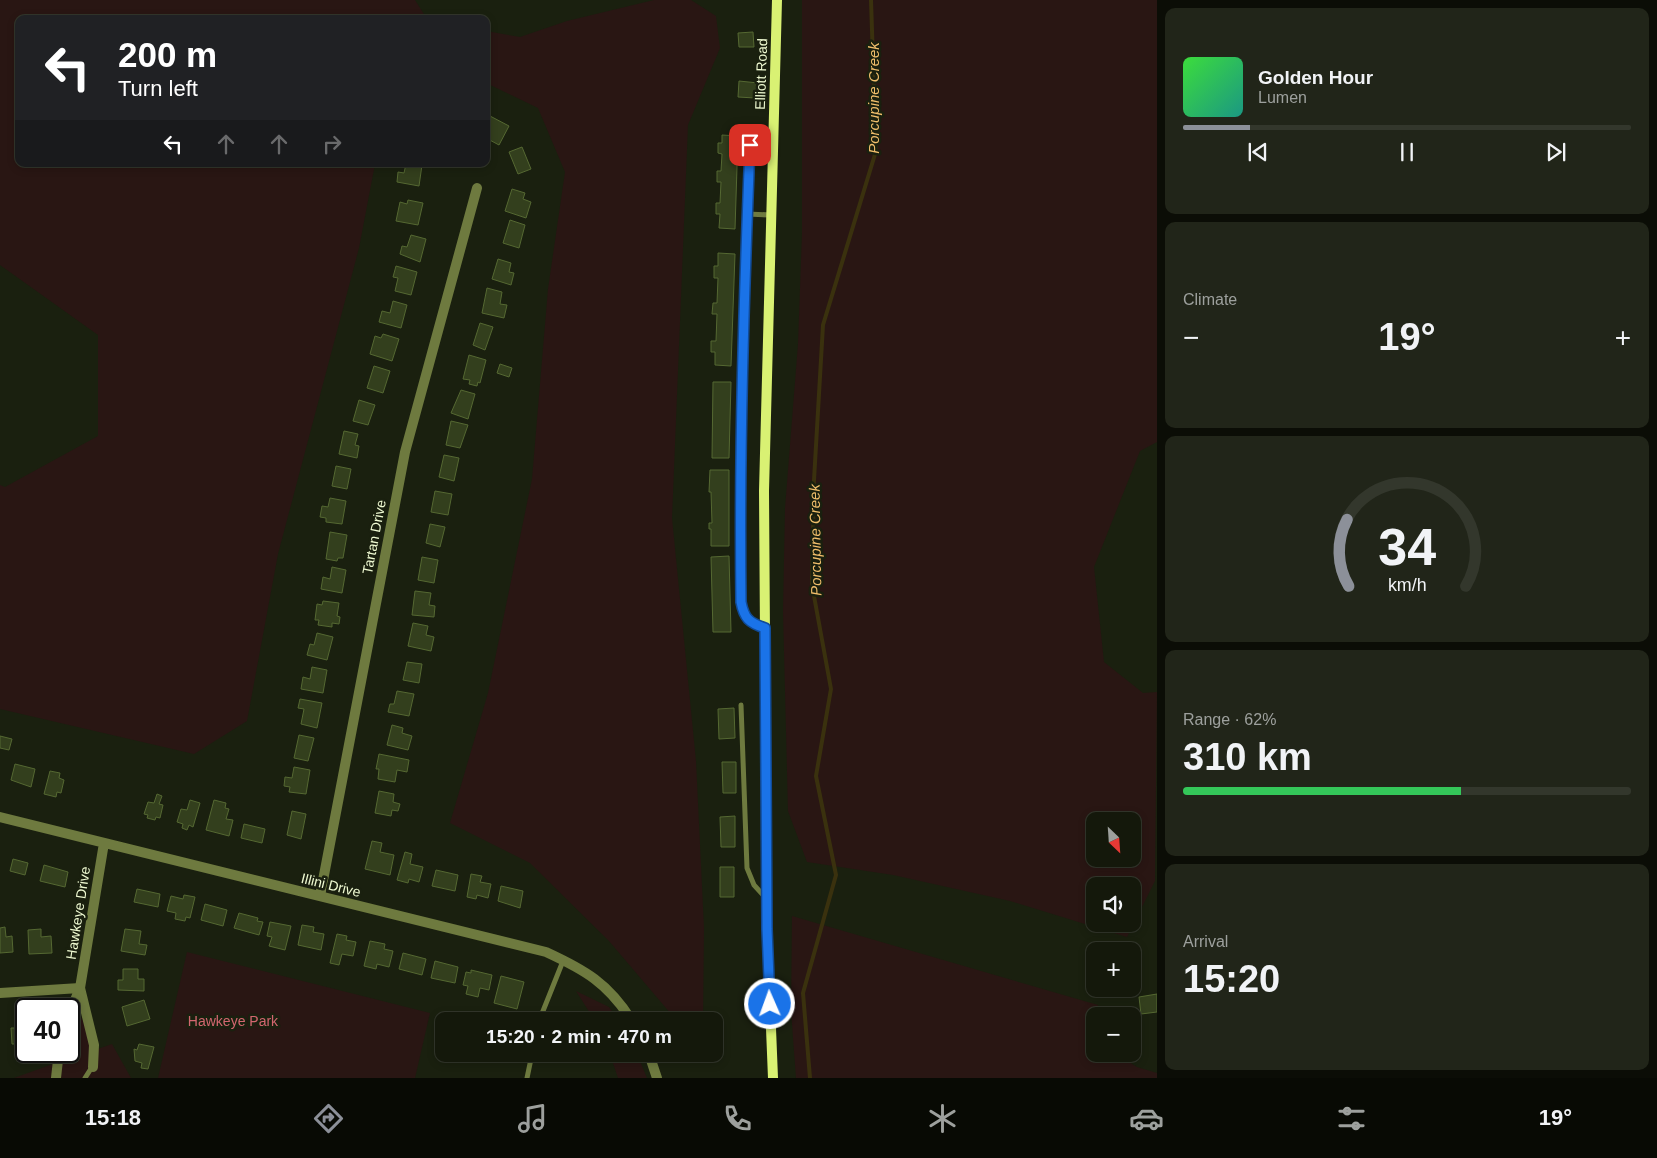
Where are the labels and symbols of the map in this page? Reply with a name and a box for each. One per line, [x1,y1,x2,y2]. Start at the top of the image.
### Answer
street label: Elliott Road [752,38,770,110]
water label: Porcupine Creek [865,41,882,154]
pin [729,124,771,166]
water label: Porcupine Creek [806,483,824,596]
street label: Tartan Drive [359,498,389,576]
north arrow [1086,812,1141,868]
street label: Hawkeye Drive [63,865,93,961]
street label: Illini Drive [300,870,363,900]
position arrow [743,977,795,1029]
speed limit sign: 40 [15,998,80,1063]
park label: Hawkeye Park [188,1013,279,1029]

